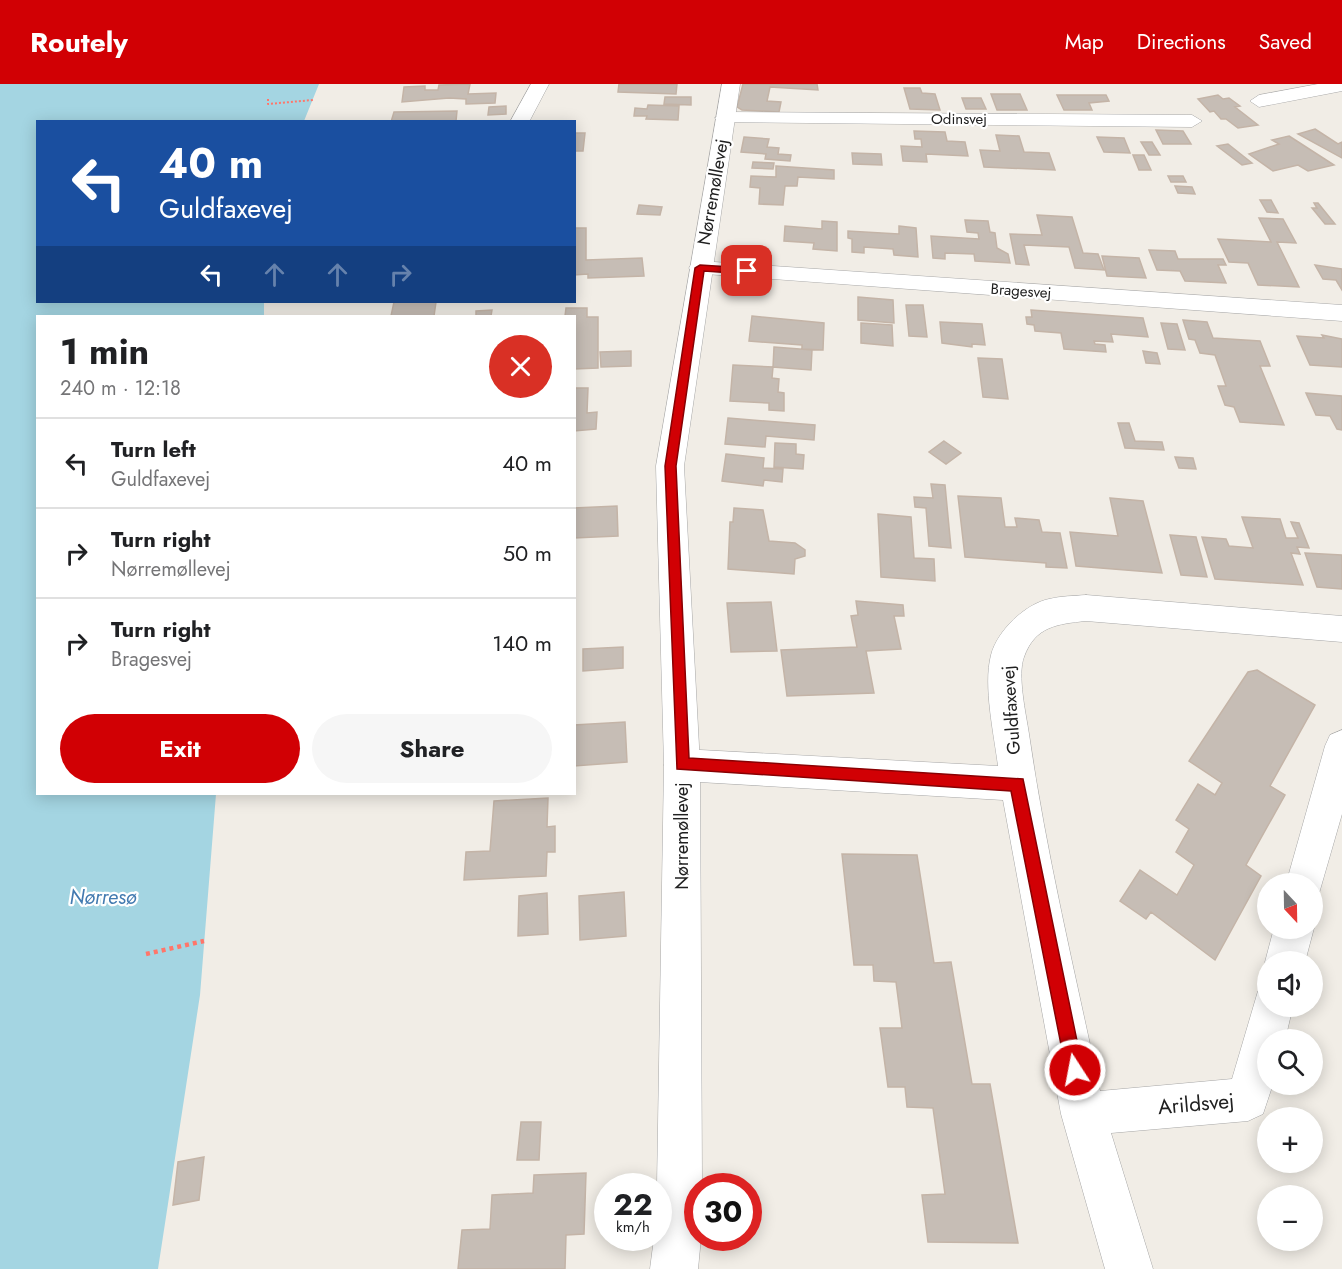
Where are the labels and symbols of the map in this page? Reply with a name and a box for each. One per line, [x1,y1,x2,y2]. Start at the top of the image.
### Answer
street label: Odinsvej [931,108,987,130]
street label: Nørremøllevej [691,137,735,247]
pin [721,245,772,296]
street label: Bragesvej [990,278,1052,304]
street label: Guldfaxevej [995,665,1027,755]
street label: Nørremøllevej [669,782,695,890]
north arrow [1257,873,1323,939]
water label: Nørresø [69,883,137,912]
position arrow [1043,1038,1107,1102]
street label: Arildsvej [1157,1086,1235,1122]
speed limit sign: 30 [684,1173,762,1251]

